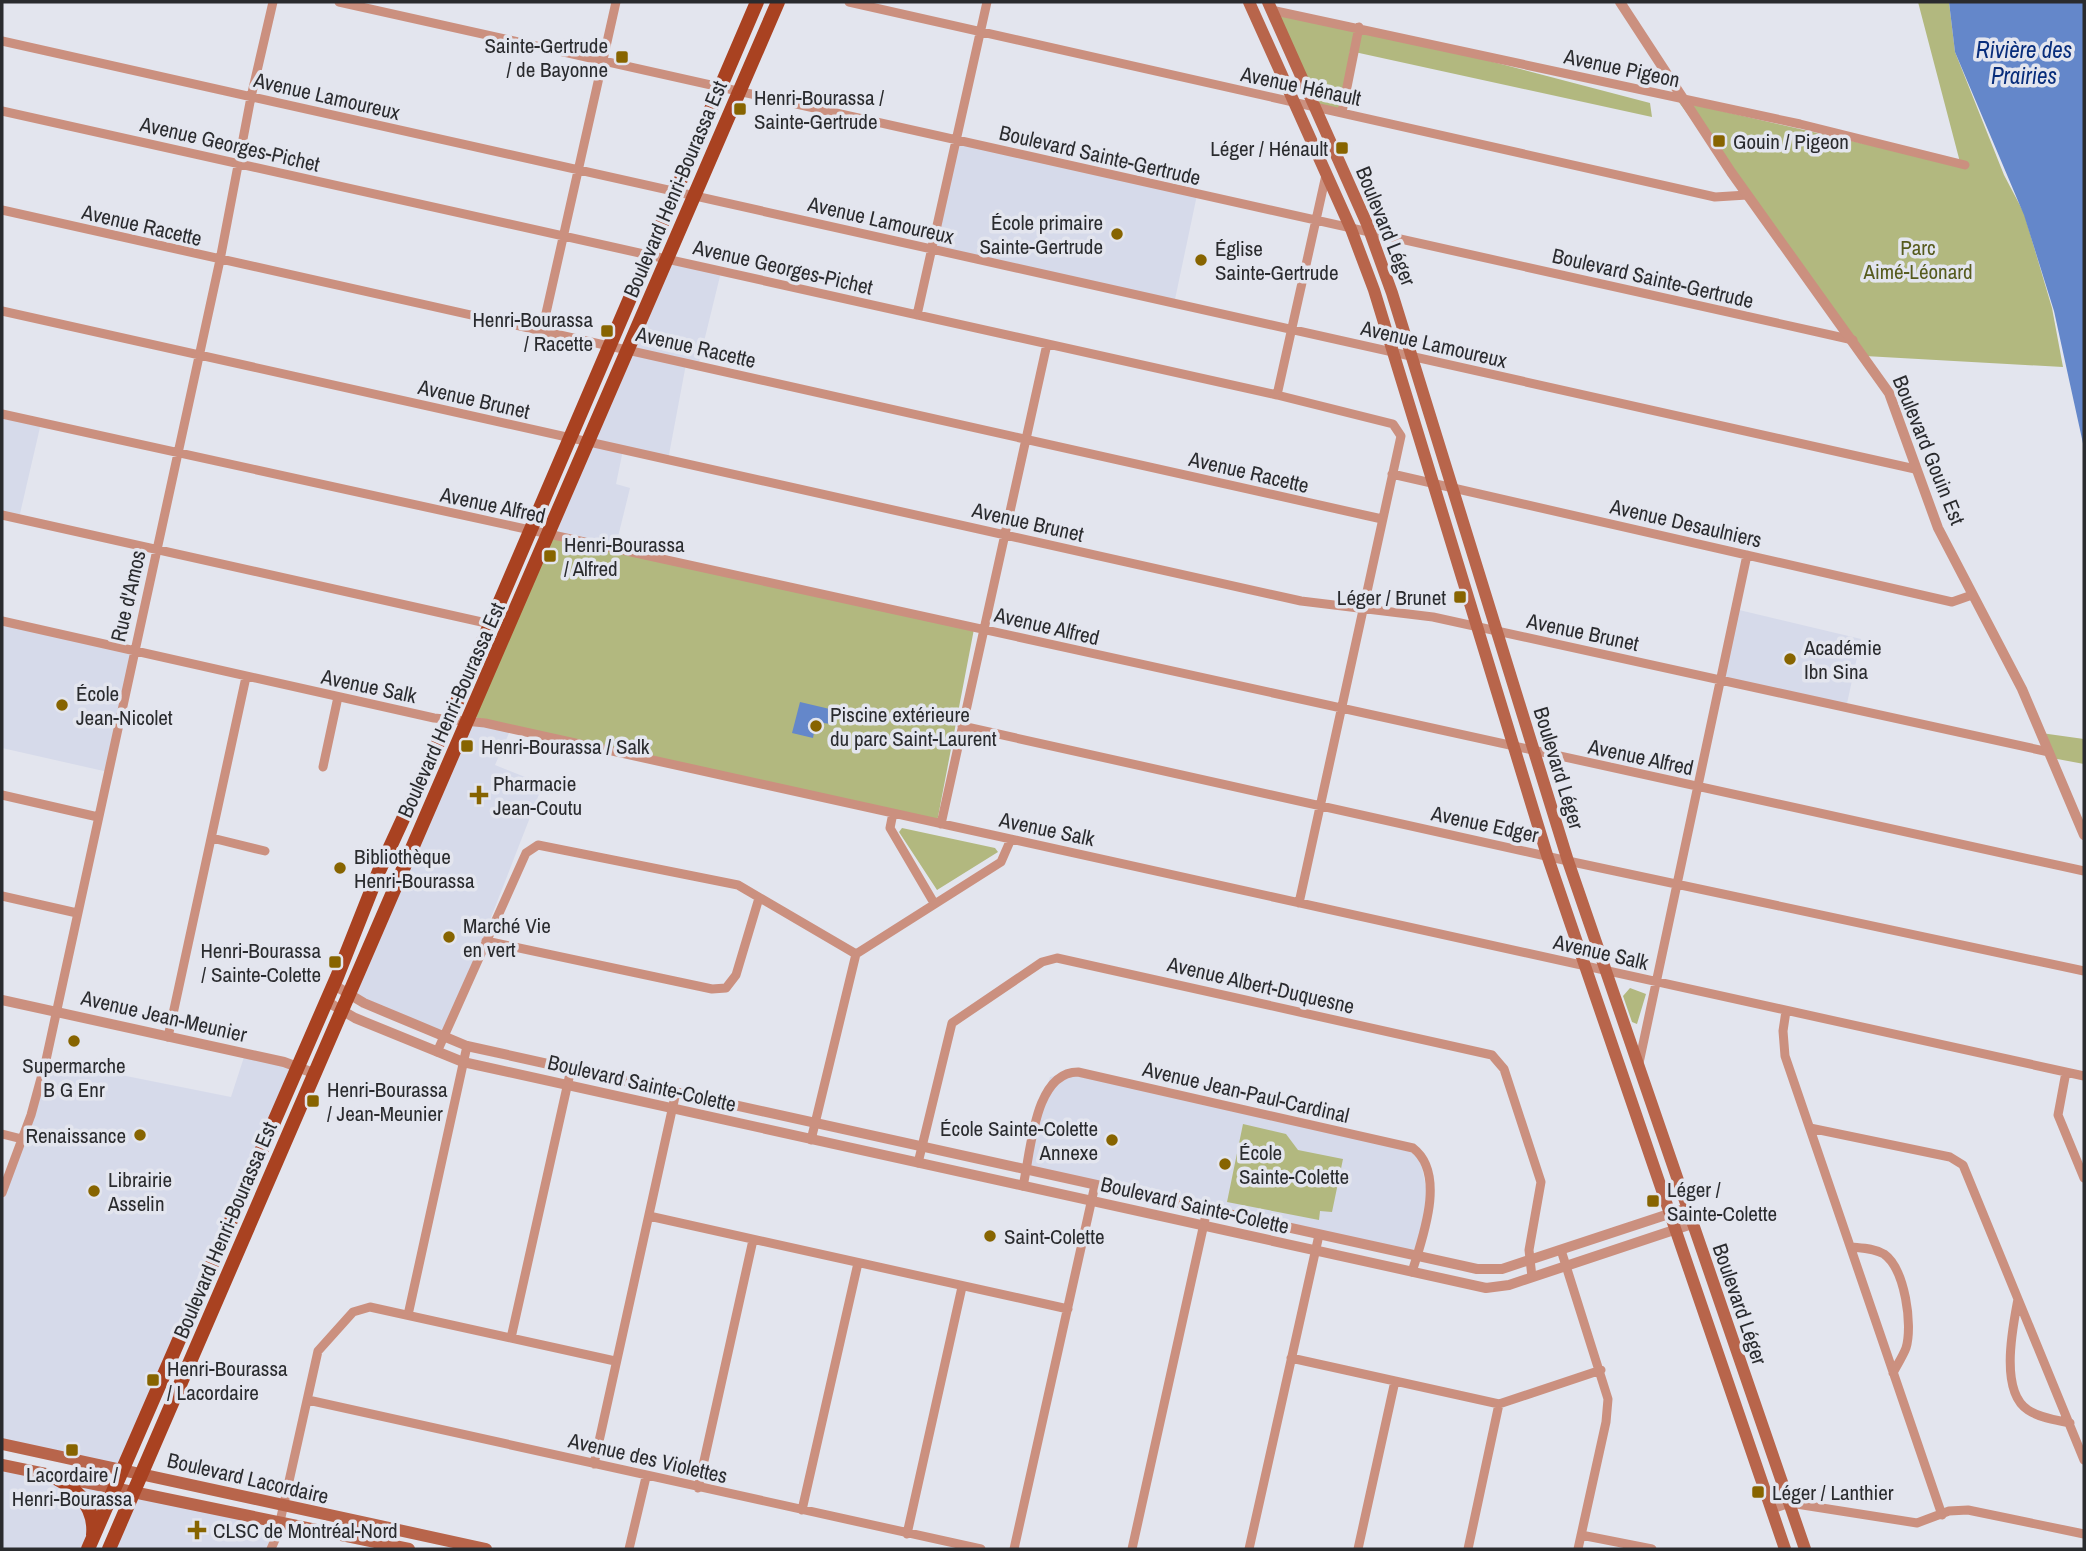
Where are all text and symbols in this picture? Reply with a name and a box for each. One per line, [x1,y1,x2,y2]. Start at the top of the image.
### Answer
place label: Sainte-Gertrude / de Bayonne [485,31,608,84]
water label: Rivière des Prairies [1976,34,2072,91]
street label: Avenue Pigeon [1561,41,1682,94]
marker: Sainte-Gertrude / de Bayonne [614,49,630,65]
street label: Avenue Hénault [1237,59,1364,113]
street label: Avenue Lamoureux [250,65,403,127]
street label: Boulevard Henri-Bourassa Est [616,76,734,302]
place label: Henri-Bourassa / Sainte-Gertrude [754,83,884,136]
marker: Henri-Bourassa / Sainte-Gertrude [732,101,748,117]
street label: Avenue Georges-Pichet [136,109,323,179]
street label: Boulevard Sainte-Gertrude [996,118,1204,192]
place label: Gouin / Pigeon [1733,127,1849,156]
marker: Gouin / Pigeon [1711,133,1727,149]
place label: Léger / Hénault [1210,134,1328,163]
marker: Léger / Hénault [1334,140,1350,156]
street label: Boulevard Léger [1349,162,1423,290]
street label: Avenue Lamoureux [804,189,957,251]
street label: Avenue Racette [78,197,205,253]
place label: École primaire Sainte-Gertrude [980,208,1103,261]
marker: École primaire Sainte-Gertrude [1109,226,1125,242]
street label: Avenue Georges-Pichet [689,232,876,302]
park label: Parc Aimé-Léonard [1862,233,1973,286]
place label: Église Sainte-Gertrude [1215,234,1338,287]
street label: Boulevard Sainte-Gertrude [1549,241,1757,315]
marker: Église Sainte-Gertrude [1193,252,1209,268]
place label: Henri-Bourassa / Racette [472,305,593,358]
street label: Avenue Lamoureux [1357,313,1510,375]
street label: Avenue Racette [632,319,759,375]
marker: Henri-Bourassa / Racette [599,323,615,339]
street label: Boulevard Gouin Est [1886,371,1972,529]
street label: Avenue Brunet [414,372,533,426]
street label: Avenue Racette [1185,444,1312,500]
street label: Avenue Alfred [437,479,548,530]
street label: Avenue Desaulniers [1606,491,1765,555]
street label: Avenue Brunet [968,495,1087,549]
place label: Henri-Bourassa / Alfred [564,530,685,583]
street label: Rue d'Amos [103,547,153,645]
marker: Henri-Bourassa / Alfred [542,548,558,564]
place label: Léger / Brunet [1337,583,1446,612]
marker: Léger / Brunet [1452,589,1468,605]
street label: Boulevard Henri-Bourassa Est [390,598,512,822]
street label: Avenue Alfred [991,600,1102,652]
street label: Avenue Brunet [1523,606,1642,658]
place label: Académie Ibn Sina [1803,633,1882,686]
marker: Académie Ibn Sina [1782,651,1798,667]
street label: Avenue Salk [318,662,420,710]
place label: École Jean-Nicolet [76,679,173,732]
marker: École Jean-Nicolet [54,697,70,713]
place label: Piscine extérieure du parc Saint-Laurent [830,700,997,753]
street label: Boulevard Léger [1527,703,1591,833]
marker: Piscine extérieure du parc Saint-Laurent [808,718,824,734]
street label: Avenue Alfred [1585,731,1696,782]
place label: Henri-Bourassa / Salk [481,732,650,761]
marker: Henri-Bourassa / Salk [459,738,475,754]
place label: Pharmacie Jean-Coutu [493,769,582,822]
marker: Pharmacie Jean-Coutu [471,787,487,803]
street label: Avenue Edger [1428,798,1542,850]
street label: Avenue Salk [996,805,1098,853]
place label: Bibliothèque Henri-Bourassa [354,842,475,895]
marker: Bibliothèque Henri-Bourassa [332,860,348,876]
place label: Marché Vie en vert [463,911,551,964]
street label: Avenue Salk [1550,927,1652,977]
marker: Marché Vie en vert [441,929,457,945]
place label: Henri-Bourassa / Sainte-Colette [200,936,321,989]
street label: Avenue Albert-Duquesne [1164,949,1357,1021]
marker: Henri-Bourassa / Sainte-Colette [327,954,343,970]
street label: Avenue Jean-Meunier [77,983,250,1049]
marker: Supermarche B G Enr [66,1033,82,1049]
street label: Boulevard Sainte-Colette [545,1047,739,1119]
place label: Supermarche B G Enr [22,1051,126,1104]
street label: Avenue Jean-Paul-Cardinal [1139,1054,1352,1130]
place label: Henri-Bourassa / Jean-Meunier [327,1075,448,1128]
marker: Henri-Bourassa / Jean-Meunier [305,1093,321,1109]
place label: École Sainte-Colette Annexe [940,1114,1098,1167]
street label: Boulevard Henri-Bourassa Est [166,1117,284,1343]
place label: Renaissance [25,1121,126,1150]
marker: Renaissance [132,1127,148,1143]
marker: École Sainte-Colette Annexe [1104,1132,1120,1148]
place label: École Sainte-Colette [1239,1138,1349,1191]
marker: École Sainte-Colette [1217,1156,1233,1172]
place label: Librairie Asselin [107,1165,172,1218]
street label: Boulevard Sainte-Colette [1098,1169,1292,1241]
place label: Léger / Sainte-Colette [1667,1175,1777,1228]
marker: Librairie Asselin [86,1183,102,1199]
marker: Léger / Sainte-Colette [1645,1193,1661,1209]
place label: Saint-Colette [1004,1222,1105,1251]
marker: Saint-Colette [982,1228,998,1244]
street label: Boulevard Léger [1706,1240,1774,1369]
place label: Henri-Bourassa / Lacordaire [167,1354,288,1407]
marker: Henri-Bourassa / Lacordaire [145,1372,161,1388]
street label: Avenue des Violettes [565,1425,730,1490]
marker: Lacordaire / Henri-Bourassa [64,1442,80,1458]
street label: Boulevard Lacordaire [165,1445,331,1511]
place label: Lacordaire / Henri-Bourassa [12,1460,133,1513]
place label: Léger / Lanthier [1772,1478,1894,1507]
marker: Léger / Lanthier [1750,1484,1766,1500]
place label: CLSC de Montréal-Nord [213,1516,398,1545]
marker: CLSC de Montréal-Nord [187,1520,207,1540]

